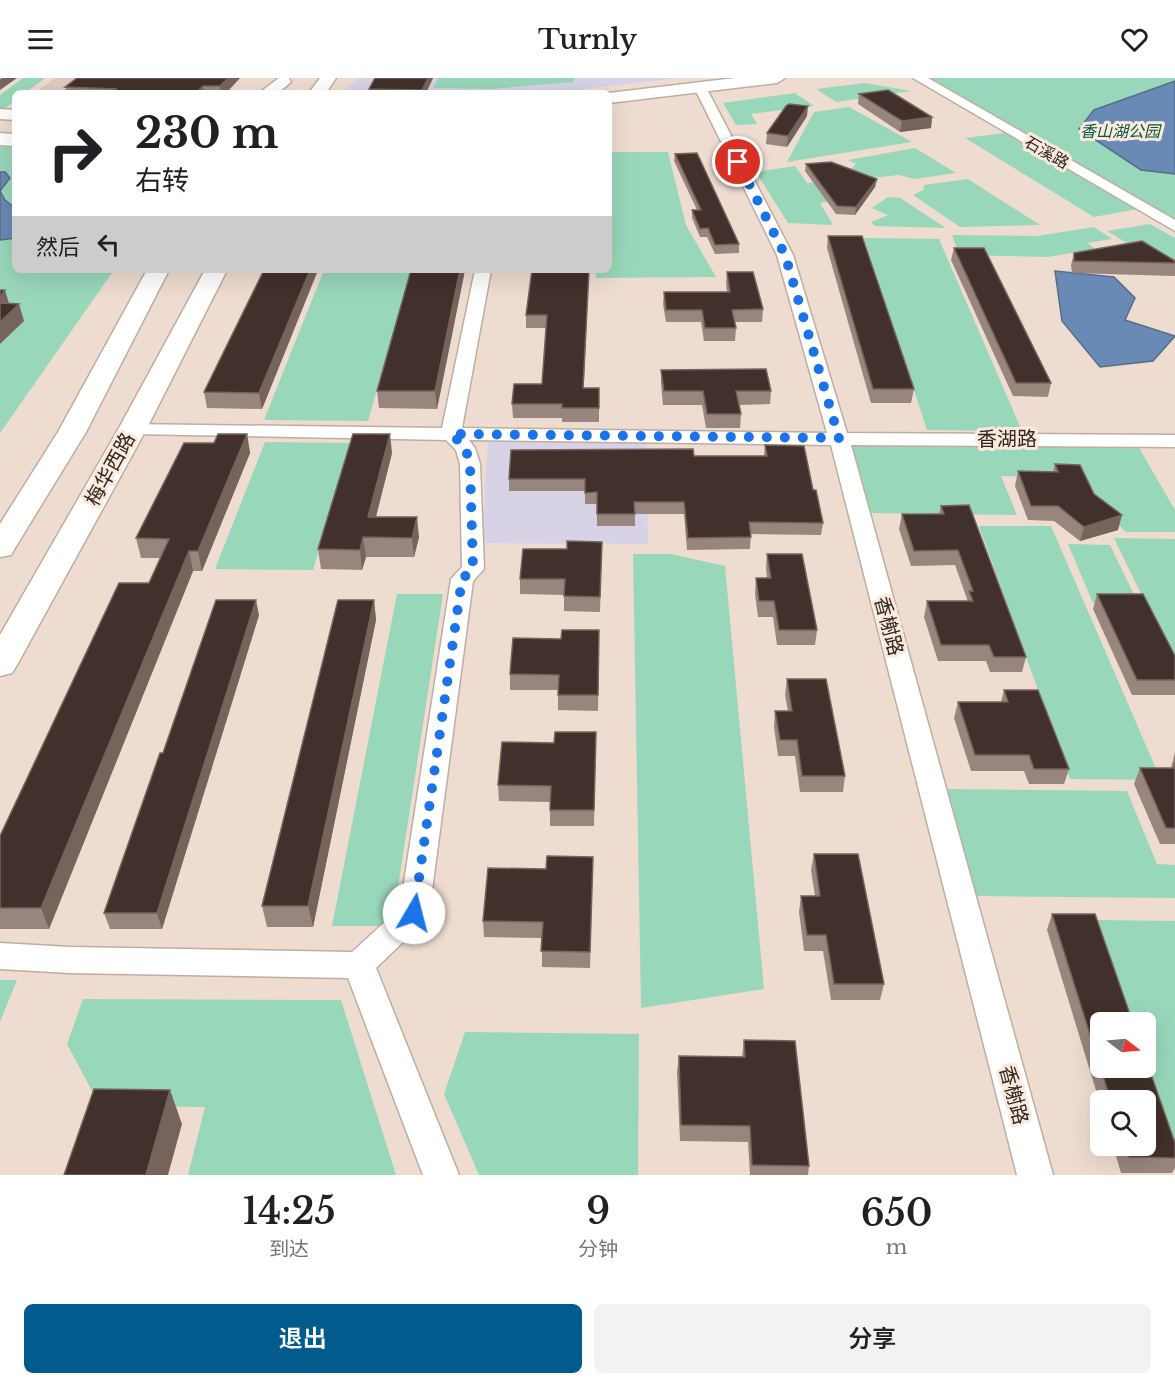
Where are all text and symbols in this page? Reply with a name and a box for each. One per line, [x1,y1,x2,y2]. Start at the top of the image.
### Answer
icon: menu [24,23,57,56]
text: Turnly [538,23,637,56]
icon: heart [1118,23,1151,56]
text: 230 m [135,107,278,159]
icon: right [36,114,114,192]
park label: 香山湖公园 [1080,121,1162,141]
street label: 石溪路 [1021,131,1073,173]
pin [712,136,763,187]
icon: arrive [721,145,754,178]
text: 右转 [135,164,189,197]
icon: left [92,228,125,261]
text: 然后 [36,234,80,261]
street label: 香湖路 [977,427,1037,451]
street label: 梅华西路 [80,428,140,510]
street label: 香榭路 [870,594,908,658]
position arrow [382,881,446,945]
north arrow [1090,1012,1156,1078]
map controls [1090,1012,1156,1156]
street label: 香榭路 [995,1063,1033,1127]
button: search [1090,1090,1156,1156]
text: 14:25 [243,1189,336,1234]
text: 9 [586,1189,610,1234]
text: 650 [861,1191,932,1236]
text: m [886,1235,907,1259]
text: 到达 [269,1237,309,1261]
text: 分钟 [578,1237,618,1261]
button: 退出 [24,1304,582,1373]
button: 分享 [594,1304,1151,1373]

